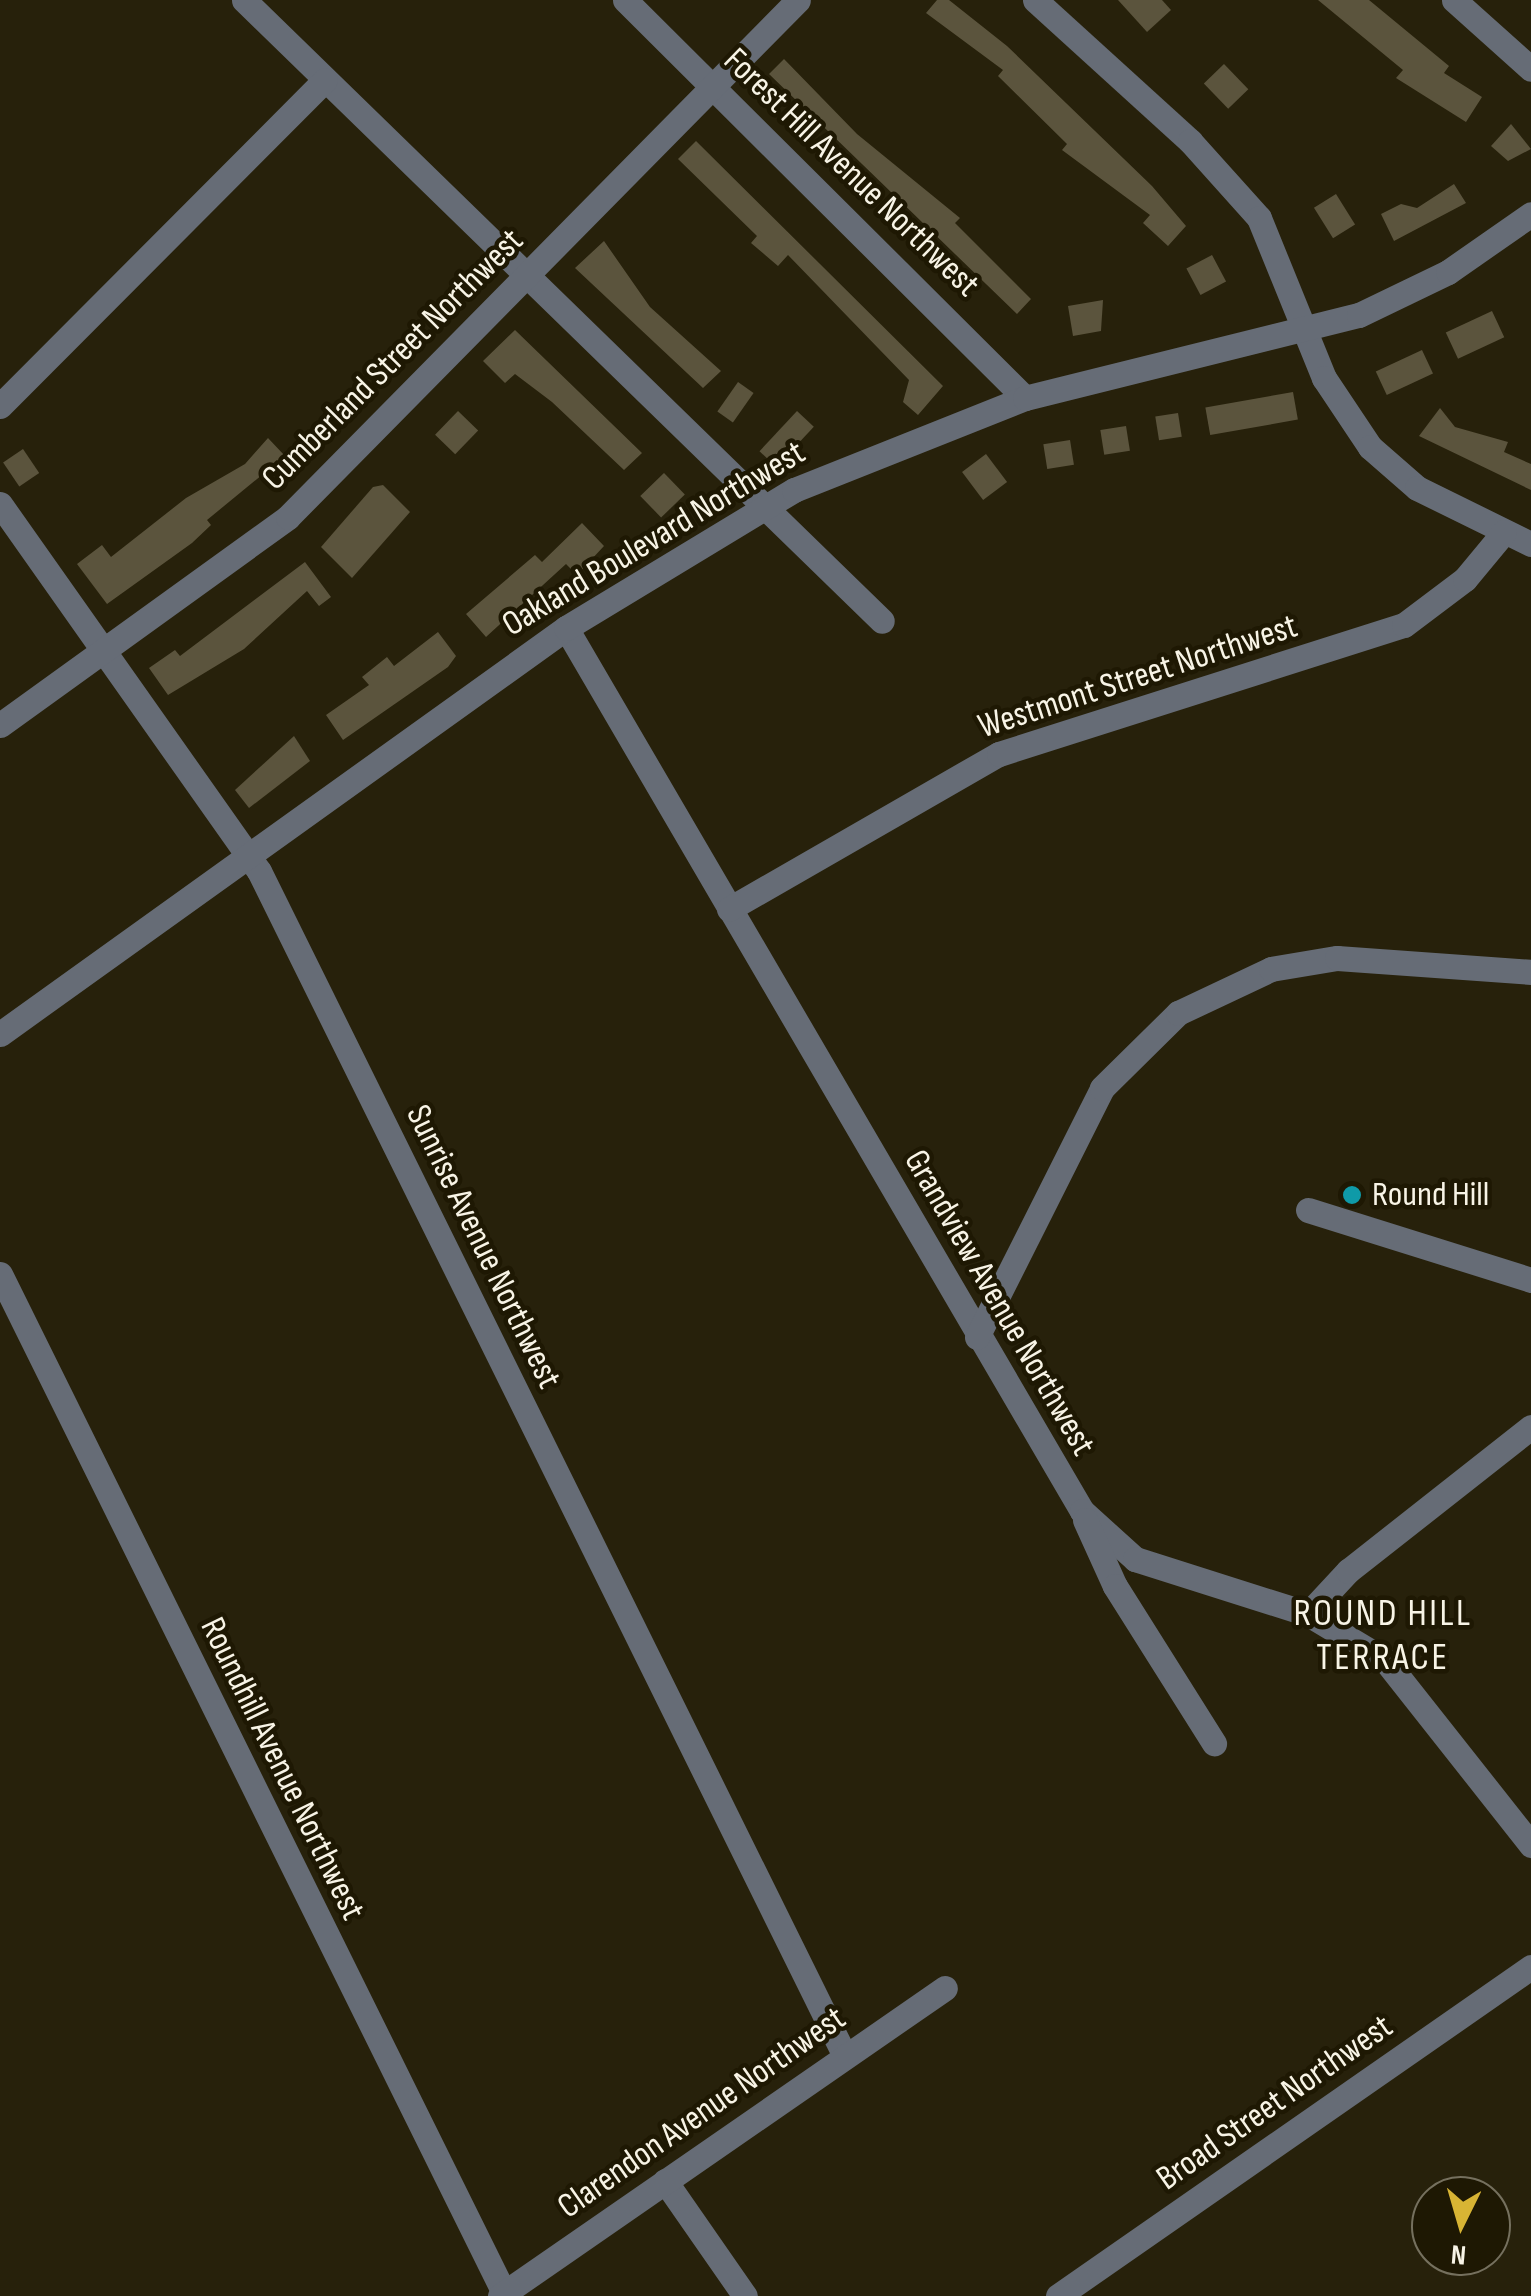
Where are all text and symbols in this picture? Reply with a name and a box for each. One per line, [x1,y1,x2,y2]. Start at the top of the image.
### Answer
street label: Forest Hill Avenue Northwest [714,40,988,306]
street label: Cumberland Street Northwest [254,221,532,499]
street label: Oakland Boulevard Northwest [495,432,813,646]
street label: Westmont Street Northwest [973,606,1303,748]
street label: Sunrise Avenue Northwest [396,1099,570,1395]
street label: Grandview Avenue Northwest [894,1143,1104,1463]
place label: Round Hill [1372,1174,1489,1216]
marker: Round Hill [1341,1184,1363,1206]
district label: ROUND HILL TERRACE [1293,1591,1473,1680]
street label: Roundhill Avenue Northwest [191,1611,373,1927]
street label: Clarendon Avenue Northwest [550,1998,854,2228]
street label: Broad Street Northwest [1149,2006,1401,2200]
north arrow [1411,2176,1511,2276]
text: N [1450,2237,1467,2271]

